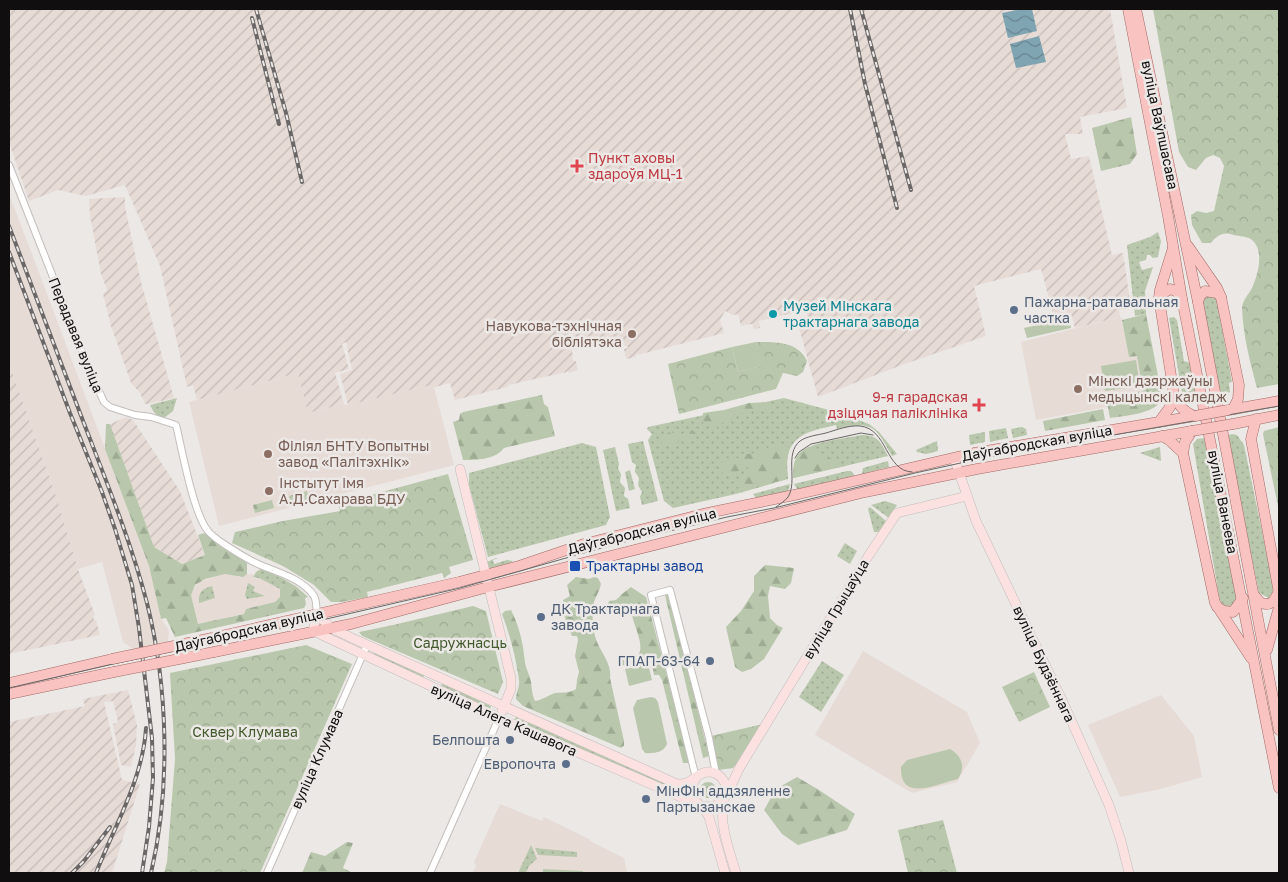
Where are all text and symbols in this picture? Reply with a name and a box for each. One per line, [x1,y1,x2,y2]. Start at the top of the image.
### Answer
street label: вуліца Ваўпшасава [1139,59,1182,191]
place label: Пункт аховы здароўя МЦ-1 [588,149,683,182]
marker: Пункт аховы здароўя МЦ-1 [570,159,584,173]
street label: Перадавая вуліца [46,275,107,395]
place label: Пажарна-ратавальная частка [1024,293,1178,326]
place label: Музей Мінскага трактарнага завода [783,297,920,330]
marker: Пажарна-ратавальная частка [1008,304,1020,316]
marker: Музей Мінскага трактарнага завода [767,308,779,320]
place label: Навукова-тэхнічная бібліятэка [486,317,622,350]
marker: Навукова-тэхнічная бібліятэка [626,328,638,340]
place label: Мінскі дзяржаўны медыцынскі каледж [1088,372,1227,405]
marker: Мінскі дзяржаўны медыцынскі каледж [1072,383,1084,395]
place label: 9-я гарадская дзіцячая паліклініка [828,388,968,421]
marker: 9-я гарадская дзіцячая паліклініка [972,398,986,412]
street label: Даўгабродская вуліца [960,421,1113,464]
place label: Філіял БНТУ Вопытны завод «Палітэхнік» [278,437,429,470]
marker: Філіял БНТУ Вопытны завод «Палітэхнік» [262,448,274,460]
street label: вуліца Ванеева [1205,449,1242,555]
place label: Інстытут імя А.Д.Сахарава БДУ [279,474,406,507]
marker: Інстытут імя А.Д.Сахарава БДУ [263,485,275,497]
street label: Даўгабродская вуліца [566,504,718,557]
street label: вуліца Грыцаўца [799,556,872,662]
place label: Трактарны завод [586,557,704,574]
marker: Трактарны завод [568,559,582,573]
place label: ДК Трактарнага завода [551,600,660,633]
street label: вуліца Будзённага [1010,603,1079,725]
street label: Даўгабродская вуліца [173,604,325,655]
marker: ДК Трактарнага завода [535,611,547,623]
park label: Садружнасць [413,634,507,651]
place label: ГПАП-63-64 [617,652,700,669]
marker: ГПАП-63-64 [704,655,716,667]
street label: вуліца Алега Кашавога [429,680,580,759]
street label: вуліца Клумава [287,706,346,811]
park label: Сквер Клумава [192,723,298,740]
place label: Белпошта [432,731,500,748]
marker: Белпошта [504,734,516,746]
place label: Европочта [483,755,556,772]
marker: Европочта [560,758,572,770]
place label: МінФін аддзяленне Партызанскае [656,782,790,815]
marker: МінФін аддзяленне Партызанскае [640,793,652,805]

